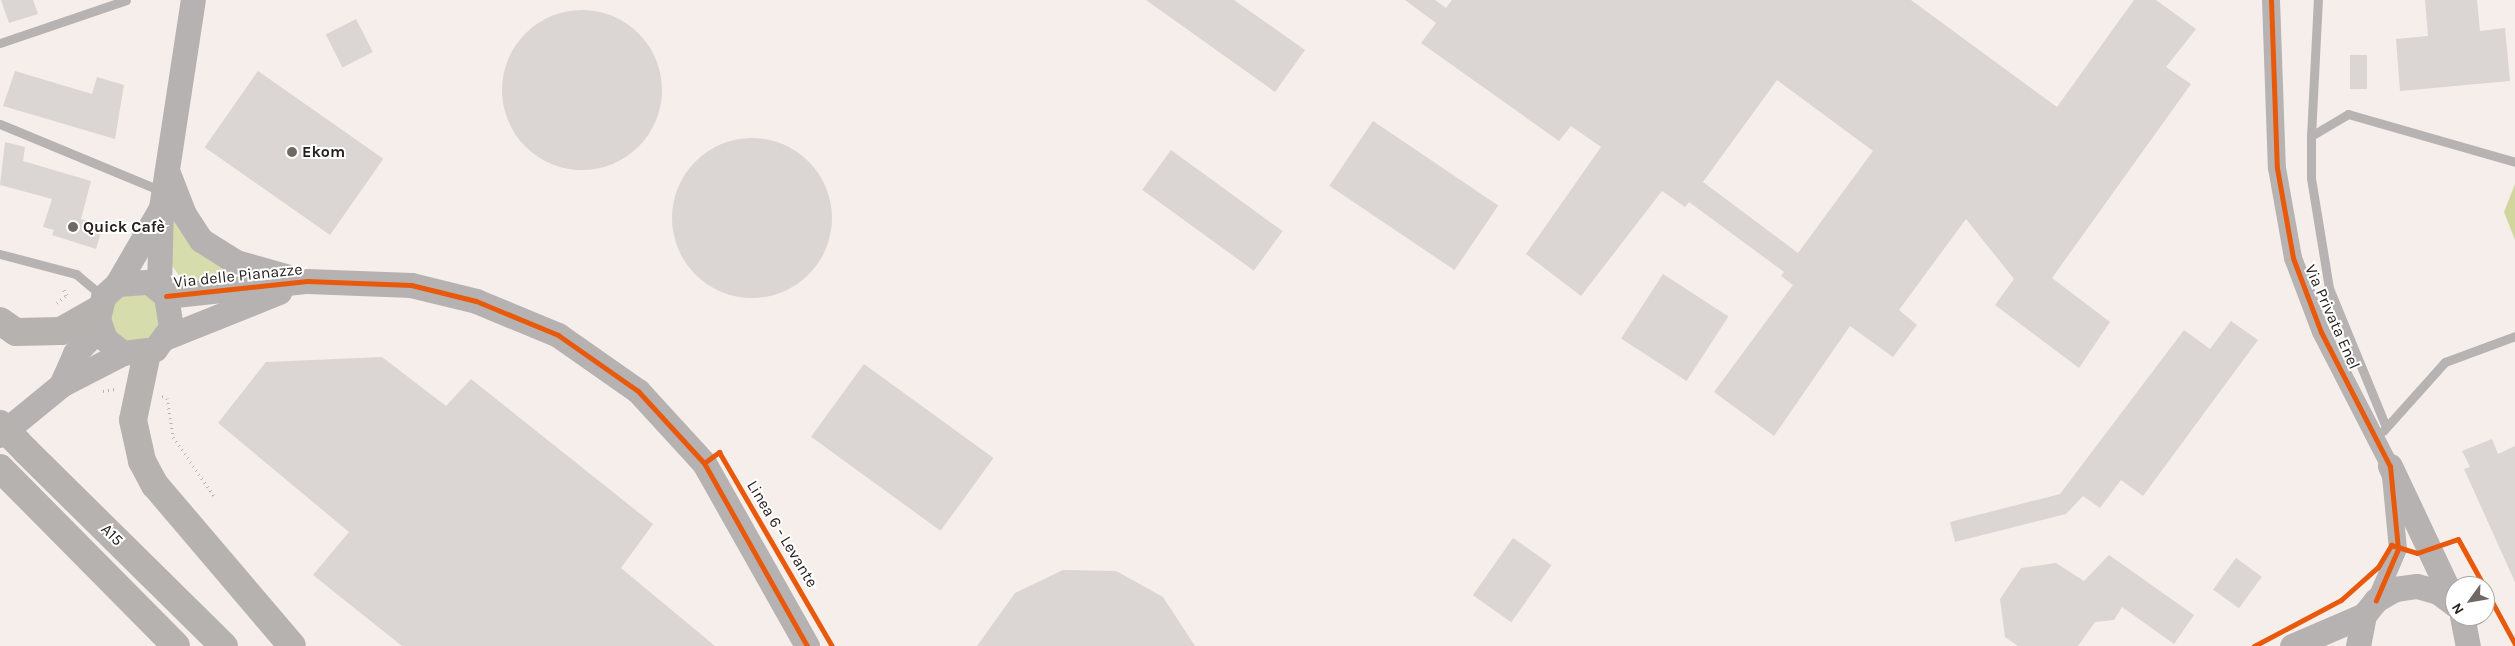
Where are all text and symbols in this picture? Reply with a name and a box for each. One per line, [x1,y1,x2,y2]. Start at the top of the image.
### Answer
place label: Ekom [302,142,345,162]
marker: Ekom [286,146,298,158]
place label: Quick Cafè [83,217,165,237]
marker: Quick Cafè [67,221,79,233]
street label: Via delle Pianazze [173,260,303,292]
street label: Via Privata Enel [2300,262,2364,372]
street label: Linea 6 - Levante [742,477,822,591]
street label: A15 [97,520,127,550]
north arrow [2445,576,2495,626]
text: N [2448,600,2468,617]

